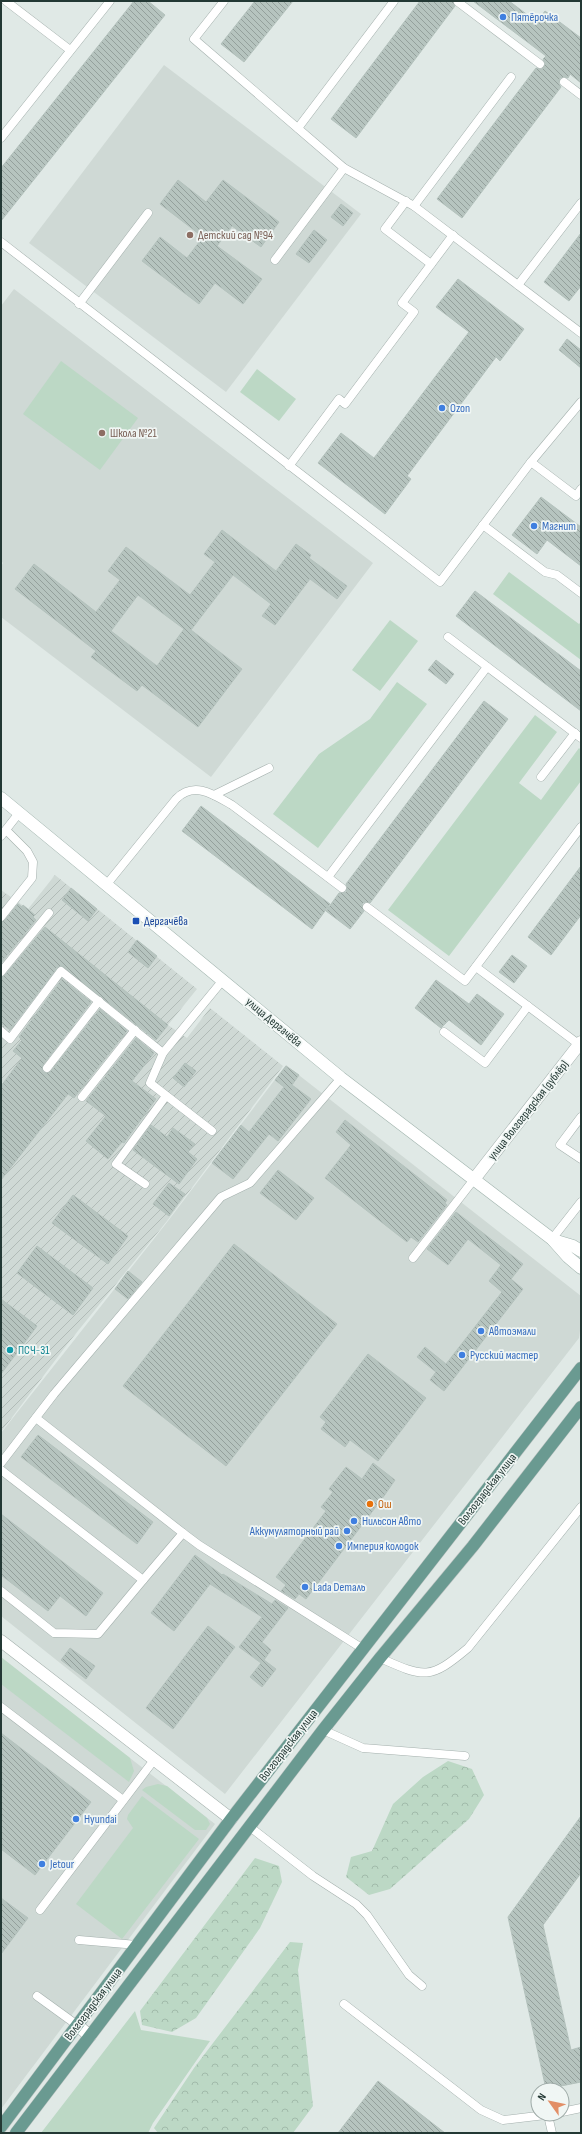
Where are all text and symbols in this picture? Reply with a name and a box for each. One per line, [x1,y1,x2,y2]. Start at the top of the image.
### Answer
place label: Пятёрочка [511,10,559,25]
marker: Пятёрочка [498,12,508,22]
place label: Детский сад №94 [198,228,273,243]
marker: Детский сад №94 [185,230,195,240]
place label: Ozon [450,401,470,416]
marker: Ozon [437,403,447,413]
place label: Школа №21 [110,426,158,441]
marker: Школа №21 [97,428,107,438]
place label: Магнит [542,519,576,534]
marker: Магнит [529,521,539,531]
place label: Дергачёва [144,914,188,929]
marker: Дергачёва [131,916,141,926]
street label: улица Дергачёва [242,994,305,1051]
street label: улица Волгоградская (дублёр) [485,1057,572,1163]
place label: Автоэмали [488,1324,536,1339]
marker: Автоэмали [476,1326,486,1336]
place label: ПСЧ-31 [18,1343,50,1358]
marker: ПСЧ-31 [5,1345,15,1355]
place label: Русский мастер [470,1348,538,1363]
marker: Русский мастер [457,1350,467,1360]
street label: Волгоградская улица [455,1450,520,1528]
place label: Ош [378,1497,392,1512]
marker: Ош [365,1499,375,1509]
place label: Нильсон Авто [362,1514,421,1529]
marker: Нильсон Авто [349,1516,359,1526]
place label: Аккумуляторный рай [249,1524,339,1539]
marker: Аккумуляторный рай [342,1526,352,1536]
place label: Империя колодок [347,1539,419,1554]
marker: Империя колодок [334,1541,344,1551]
place label: Lada Dеталь [313,1580,366,1595]
marker: Lada Dеталь [300,1582,310,1592]
street label: Волгоградская улица [256,1706,321,1784]
place label: Hyundai [84,1812,117,1827]
marker: Hyundai [71,1814,81,1824]
place label: Jetour [49,1857,75,1872]
marker: Jetour [37,1859,47,1869]
street label: Волгоградская улица [61,1965,126,2043]
north arrow [530,2082,570,2122]
text: N [535,2091,549,2103]

